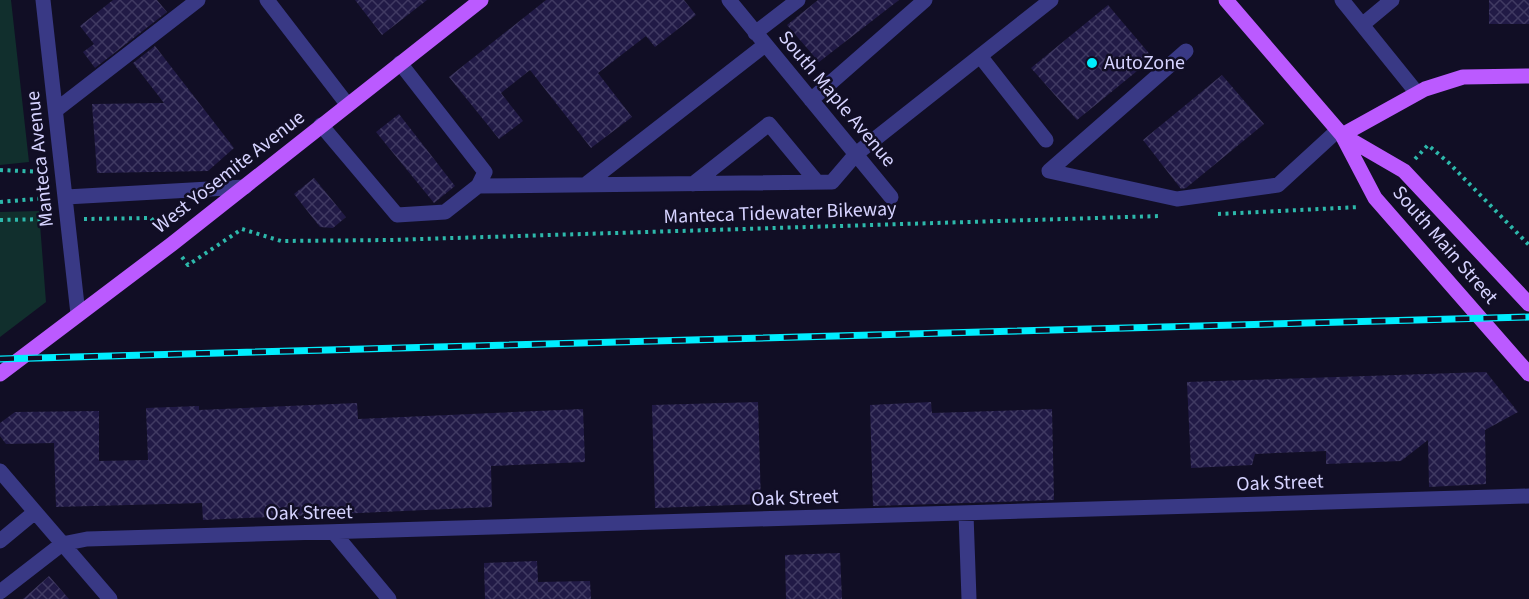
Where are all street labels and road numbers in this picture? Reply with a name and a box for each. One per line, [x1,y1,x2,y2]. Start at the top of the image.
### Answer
street label: South Maple Avenue [772,25,903,173]
street label: Manteca Avenue [19,90,61,228]
street label: West Yosemite Avenue [147,104,311,240]
street label: South Main Street [1386,180,1504,310]
street label: Manteca Tidewater Bikeway [663,195,898,231]
street label: Oak Street [1236,467,1324,499]
street label: Oak Street [751,482,839,514]
street label: Oak Street [265,498,353,528]

